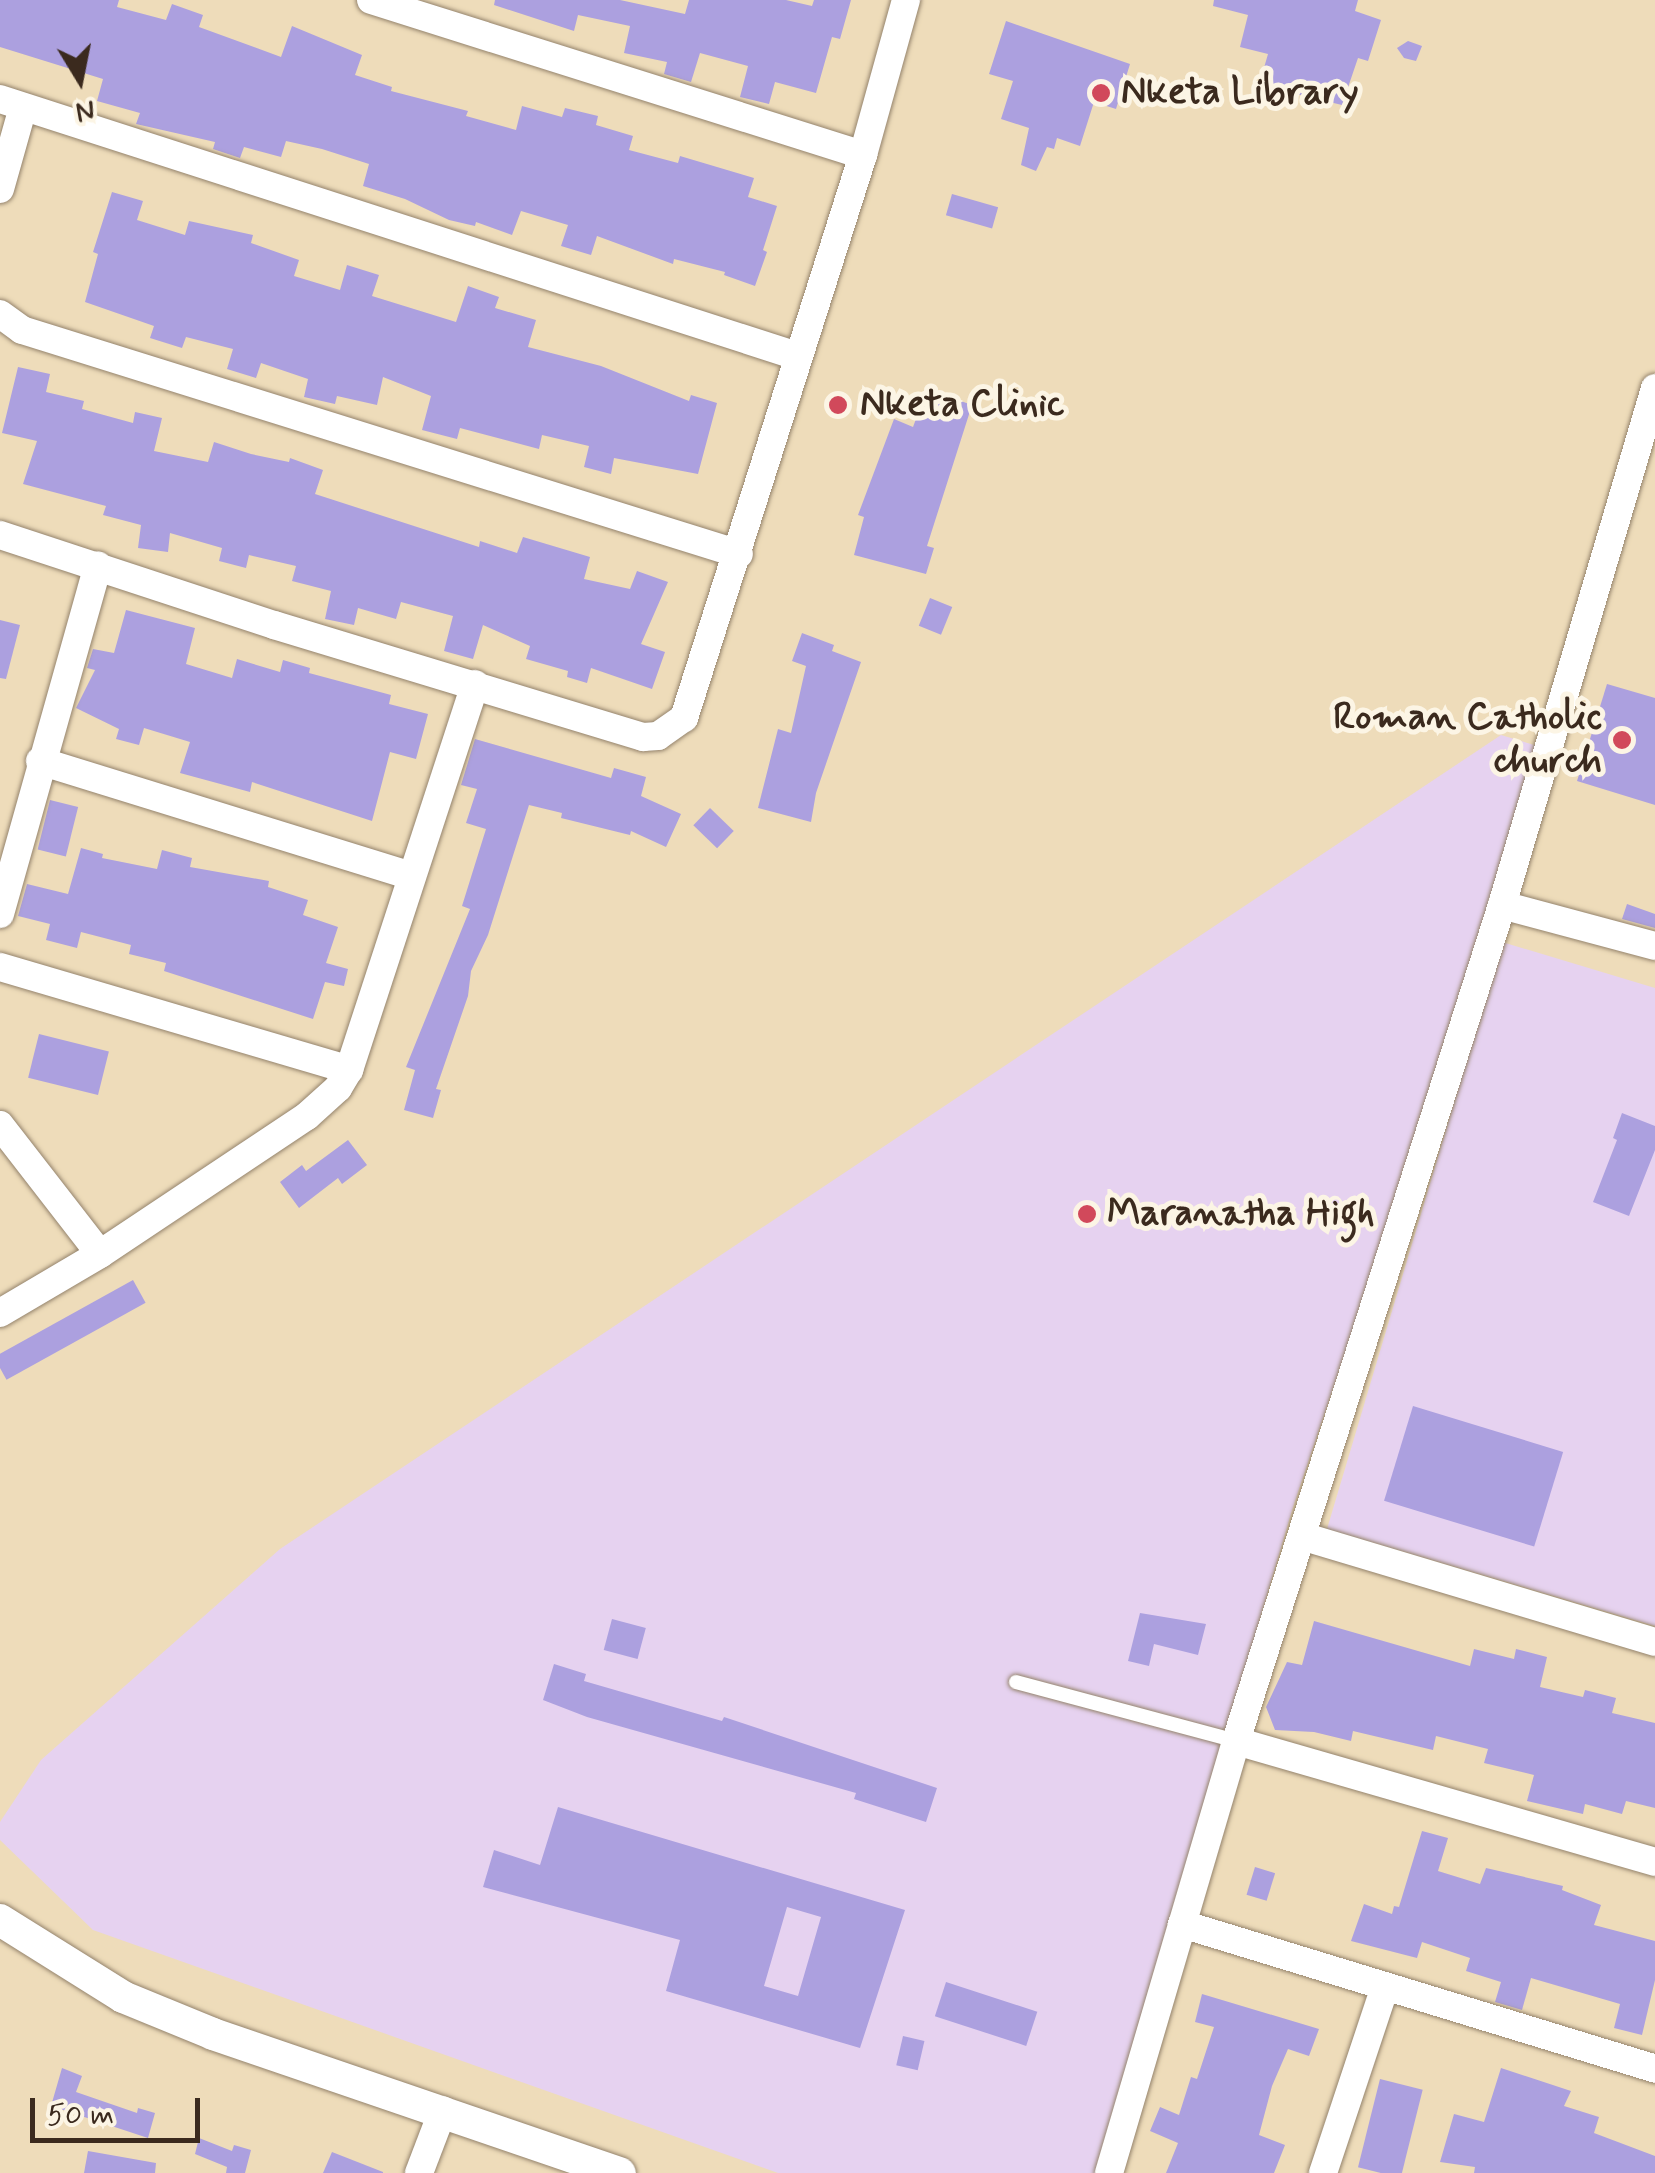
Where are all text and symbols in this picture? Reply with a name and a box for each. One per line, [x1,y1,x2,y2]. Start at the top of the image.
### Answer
north arrow [30,30,130,130]
place label: Nketa Library [1121,70,1356,116]
marker: Nketa Library [1090,82,1112,104]
text: N [73,90,98,130]
place label: Nketa Clinic [860,382,1064,428]
marker: Nketa Clinic [825,392,851,418]
place label: Roman Catholic church [1336,695,1602,784]
marker: Roman Catholic church [1611,729,1633,751]
place label: Maranatha High [1107,1191,1374,1237]
marker: Maranatha High [1076,1203,1098,1225]
scale bar [35,2078,205,2140]
text: 50 m [47,2096,114,2135]

